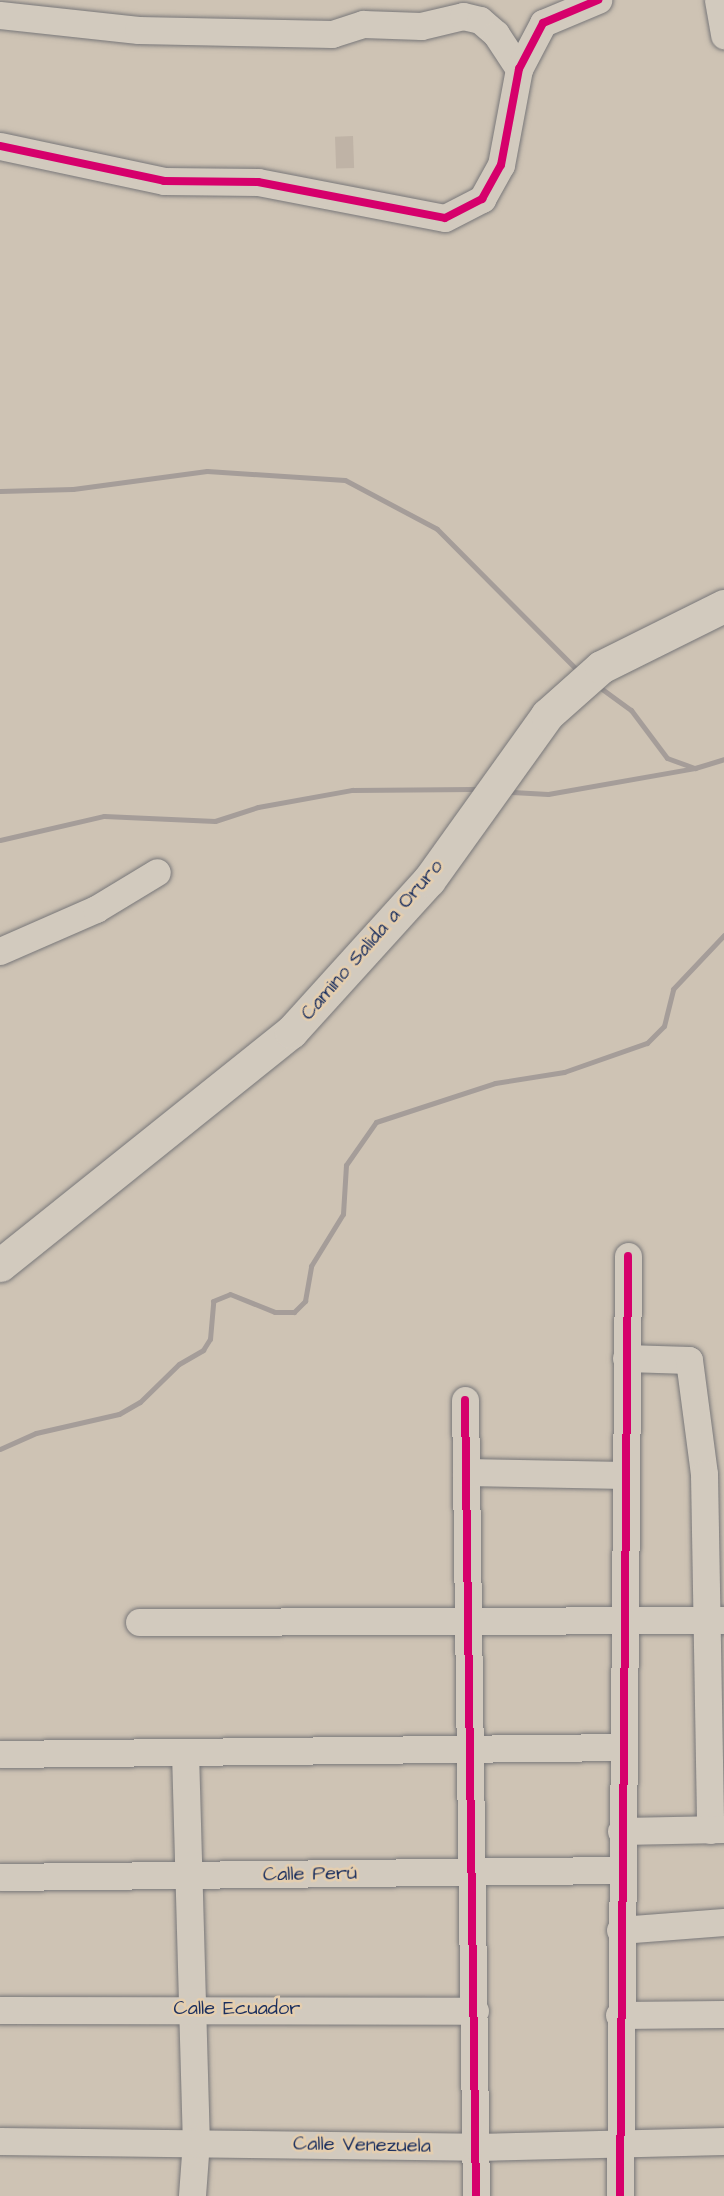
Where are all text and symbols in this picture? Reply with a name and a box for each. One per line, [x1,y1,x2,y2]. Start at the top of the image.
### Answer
street label: Camino Salida a Oruro [296,855,448,1025]
street label: Calle Perú [263,1861,357,1887]
street label: Calle Ecuador [174,1996,300,2020]
street label: Calle Venezuela [293,2132,431,2158]

